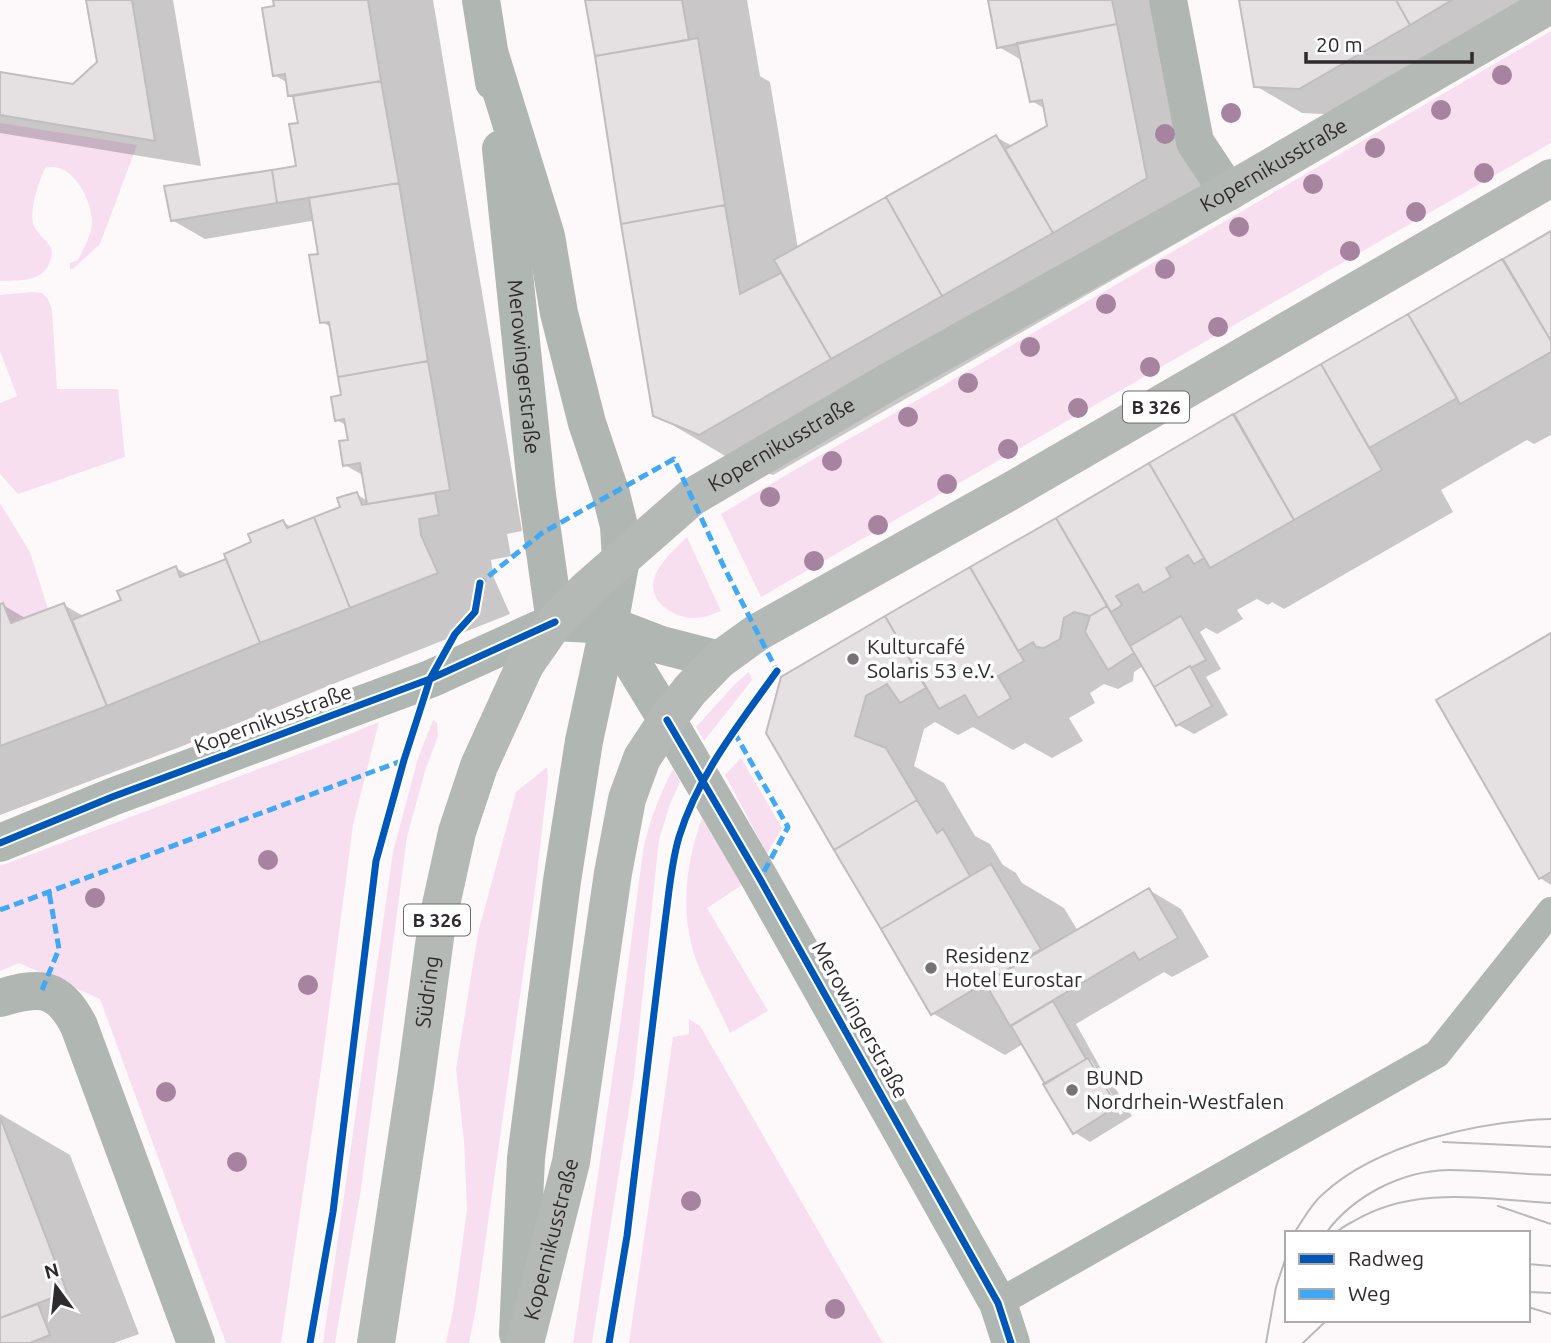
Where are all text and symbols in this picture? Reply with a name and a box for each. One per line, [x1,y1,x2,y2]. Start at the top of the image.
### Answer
scale bar [1306,21,1472,65]
text: 20 m [1316,32,1363,56]
street label: Kopernikusstraße [1196,112,1351,216]
street label: Merowingerstraße [504,278,546,455]
street label: Kopernikusstraße [703,391,859,496]
road number: B 326 [1123,392,1189,422]
place label: Kulturcafé Solaris 53 e.V. [867,634,995,682]
marker: Kulturcafé Solaris 53 e.V. [845,651,861,667]
street label: Kopernikusstraße [191,678,355,758]
road number: B 326 [404,904,470,936]
street label: Merowingerstraße [808,937,914,1102]
place label: Residenz Hotel Eurostar [945,943,1082,991]
street label: Südring [410,954,443,1029]
marker: Residenz Hotel Eurostar [923,960,939,976]
place label: BUND Nordrhein-Westfalen [1086,1065,1284,1113]
marker: BUND Nordrhein-Westfalen [1064,1082,1080,1098]
street label: Kopernikusstraße [518,1156,582,1322]
legend [1285,1231,1530,1322]
text: Radweg [1348,1246,1424,1270]
north arrow [21,1252,91,1322]
text: N [42,1258,61,1283]
text: Weg [1348,1281,1391,1305]

